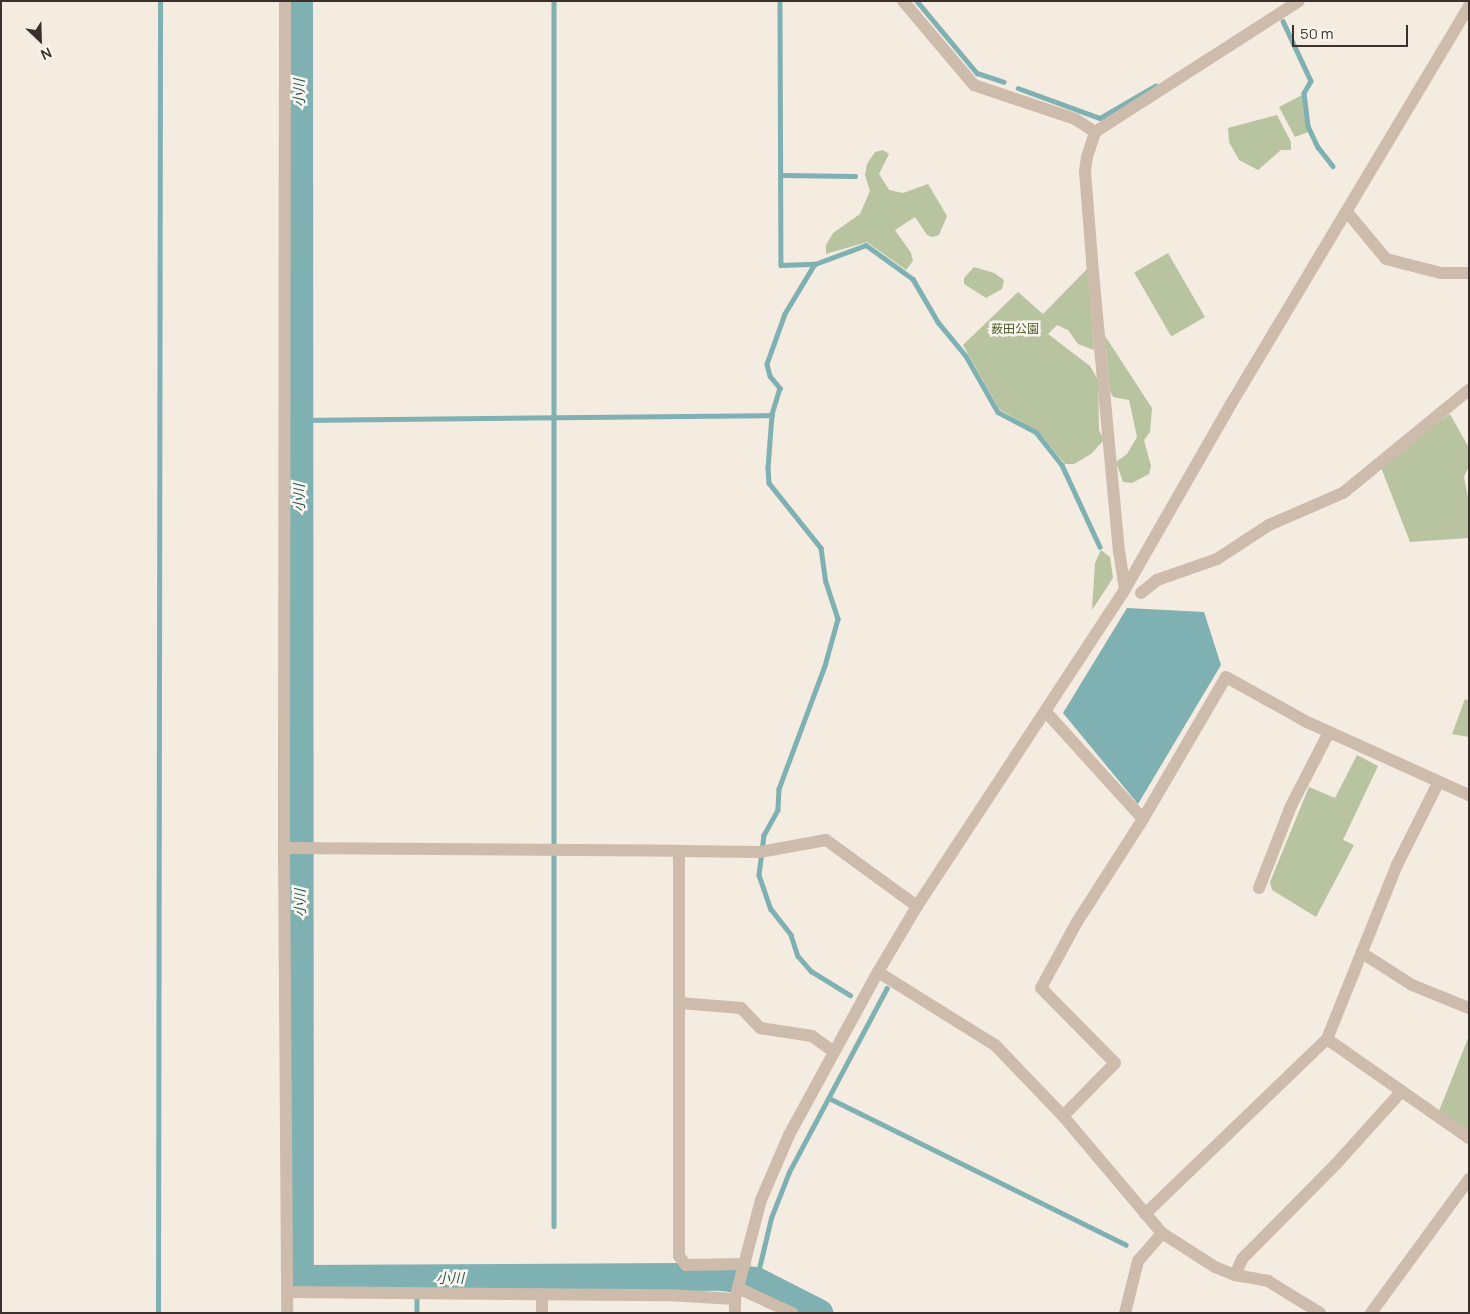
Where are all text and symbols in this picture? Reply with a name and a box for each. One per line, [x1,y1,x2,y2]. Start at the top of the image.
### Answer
north arrow [15,15,65,65]
scale bar [1295,15,1411,47]
text: 50 m [1300,23,1334,44]
text: N [38,43,55,65]
water label: 小川 [291,79,307,107]
park label: 薮田公園 [991,322,1039,336]
water label: 小川 [291,484,307,512]
water label: 小川 [292,889,308,917]
water label: 小川 [436,1270,464,1286]

